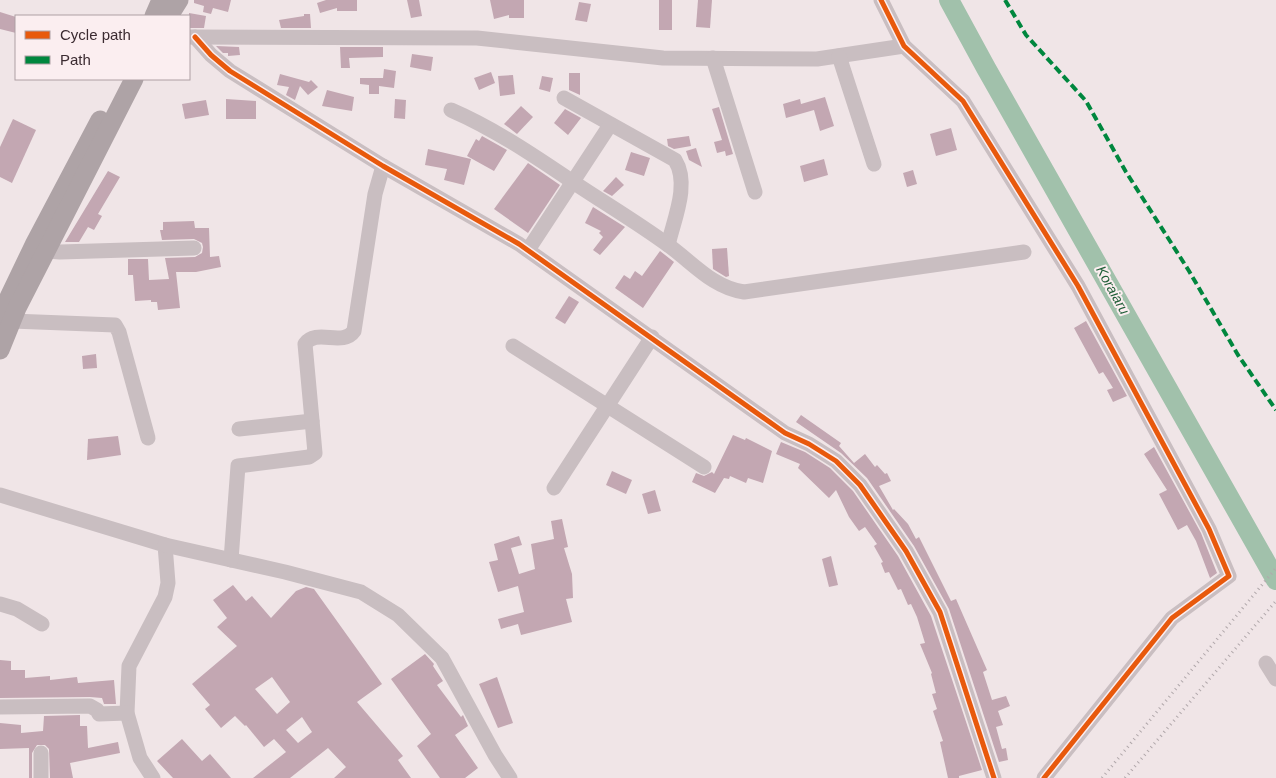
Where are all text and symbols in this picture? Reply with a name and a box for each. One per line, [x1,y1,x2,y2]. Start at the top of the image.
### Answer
legend [15,15,190,80]
text: Cycle path [60,26,131,43]
text: Path [60,51,91,68]
water label: Koraiaru [1093,263,1133,317]

